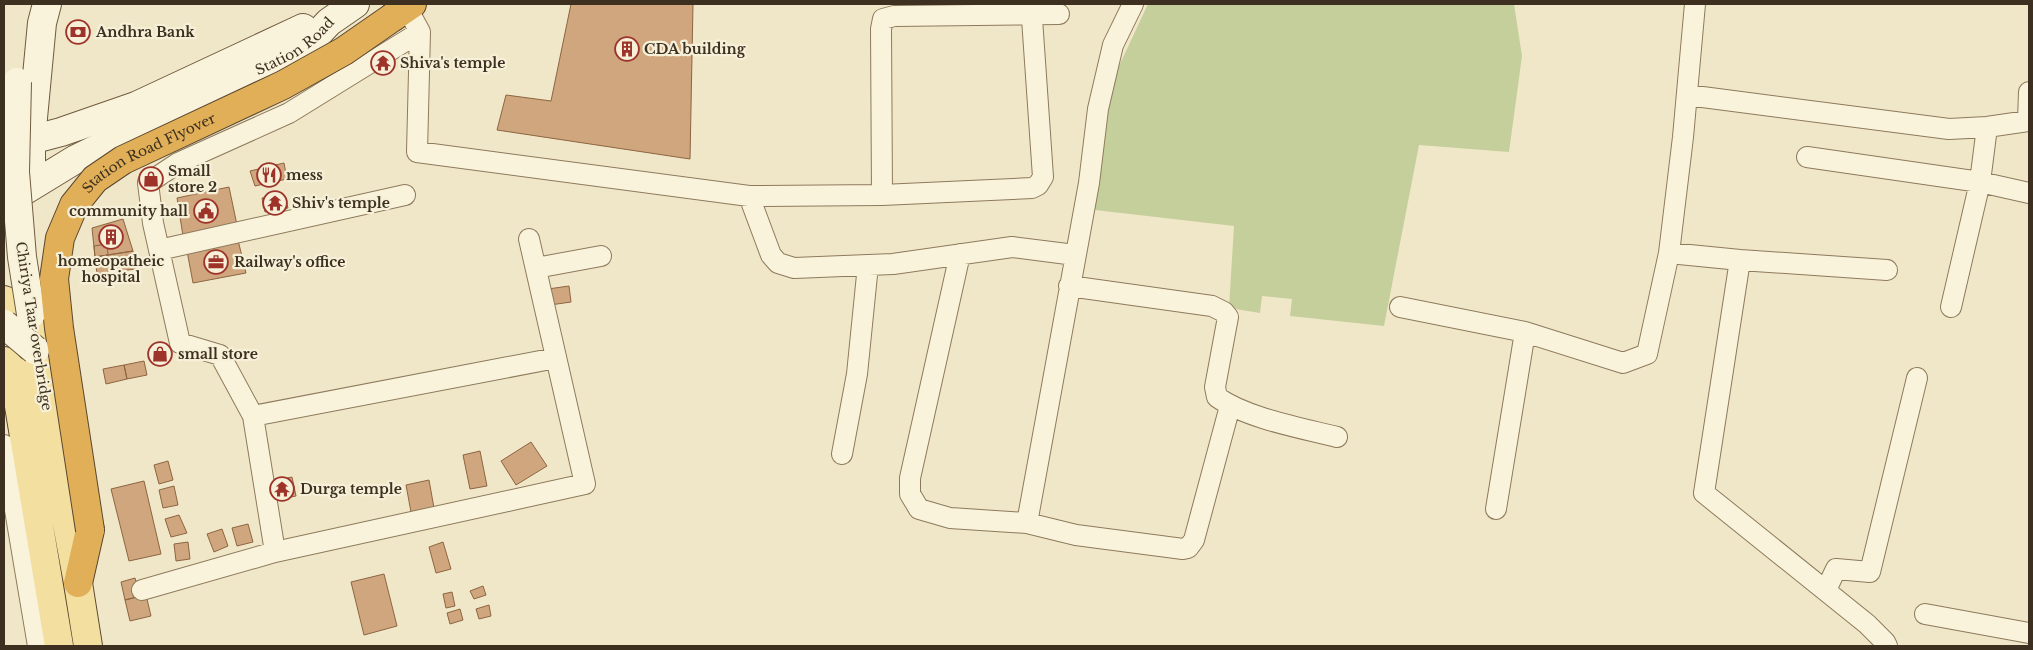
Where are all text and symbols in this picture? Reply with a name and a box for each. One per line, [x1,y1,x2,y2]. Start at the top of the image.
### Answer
street label: Station Road [252,13,338,79]
bank icon: Andhra Bank [65,19,91,45]
place label: Andhra Bank [95,23,195,41]
building icon: CDA building [614,36,640,62]
place label: CDA building [644,40,746,58]
temple icon: Shiva's temple [370,50,396,76]
place label: Shiva's temple [400,54,505,72]
street label: Station Road Flyover [78,109,219,197]
place label: Small store 2 [168,162,217,196]
restaurant icon: mess [256,162,282,188]
shop icon: Small store 2 [138,166,164,192]
place label: mess [286,166,323,184]
temple icon: Shiv's temple [262,190,288,216]
place label: Shiv's temple [292,194,390,212]
public building icon: community hall [193,198,219,224]
place label: community hall [69,202,188,220]
building icon: homeopatheic hospital [98,224,124,250]
street label: Chiriya Taar overbridge [12,240,56,412]
office icon: Railway's office [203,249,229,275]
place label: homeopatheic hospital [58,252,164,286]
place label: Railway's office [234,253,345,271]
shop icon: small store [147,341,173,367]
place label: small store [178,345,258,363]
temple icon: Durga temple [269,476,295,502]
place label: Durga temple [300,480,402,498]

